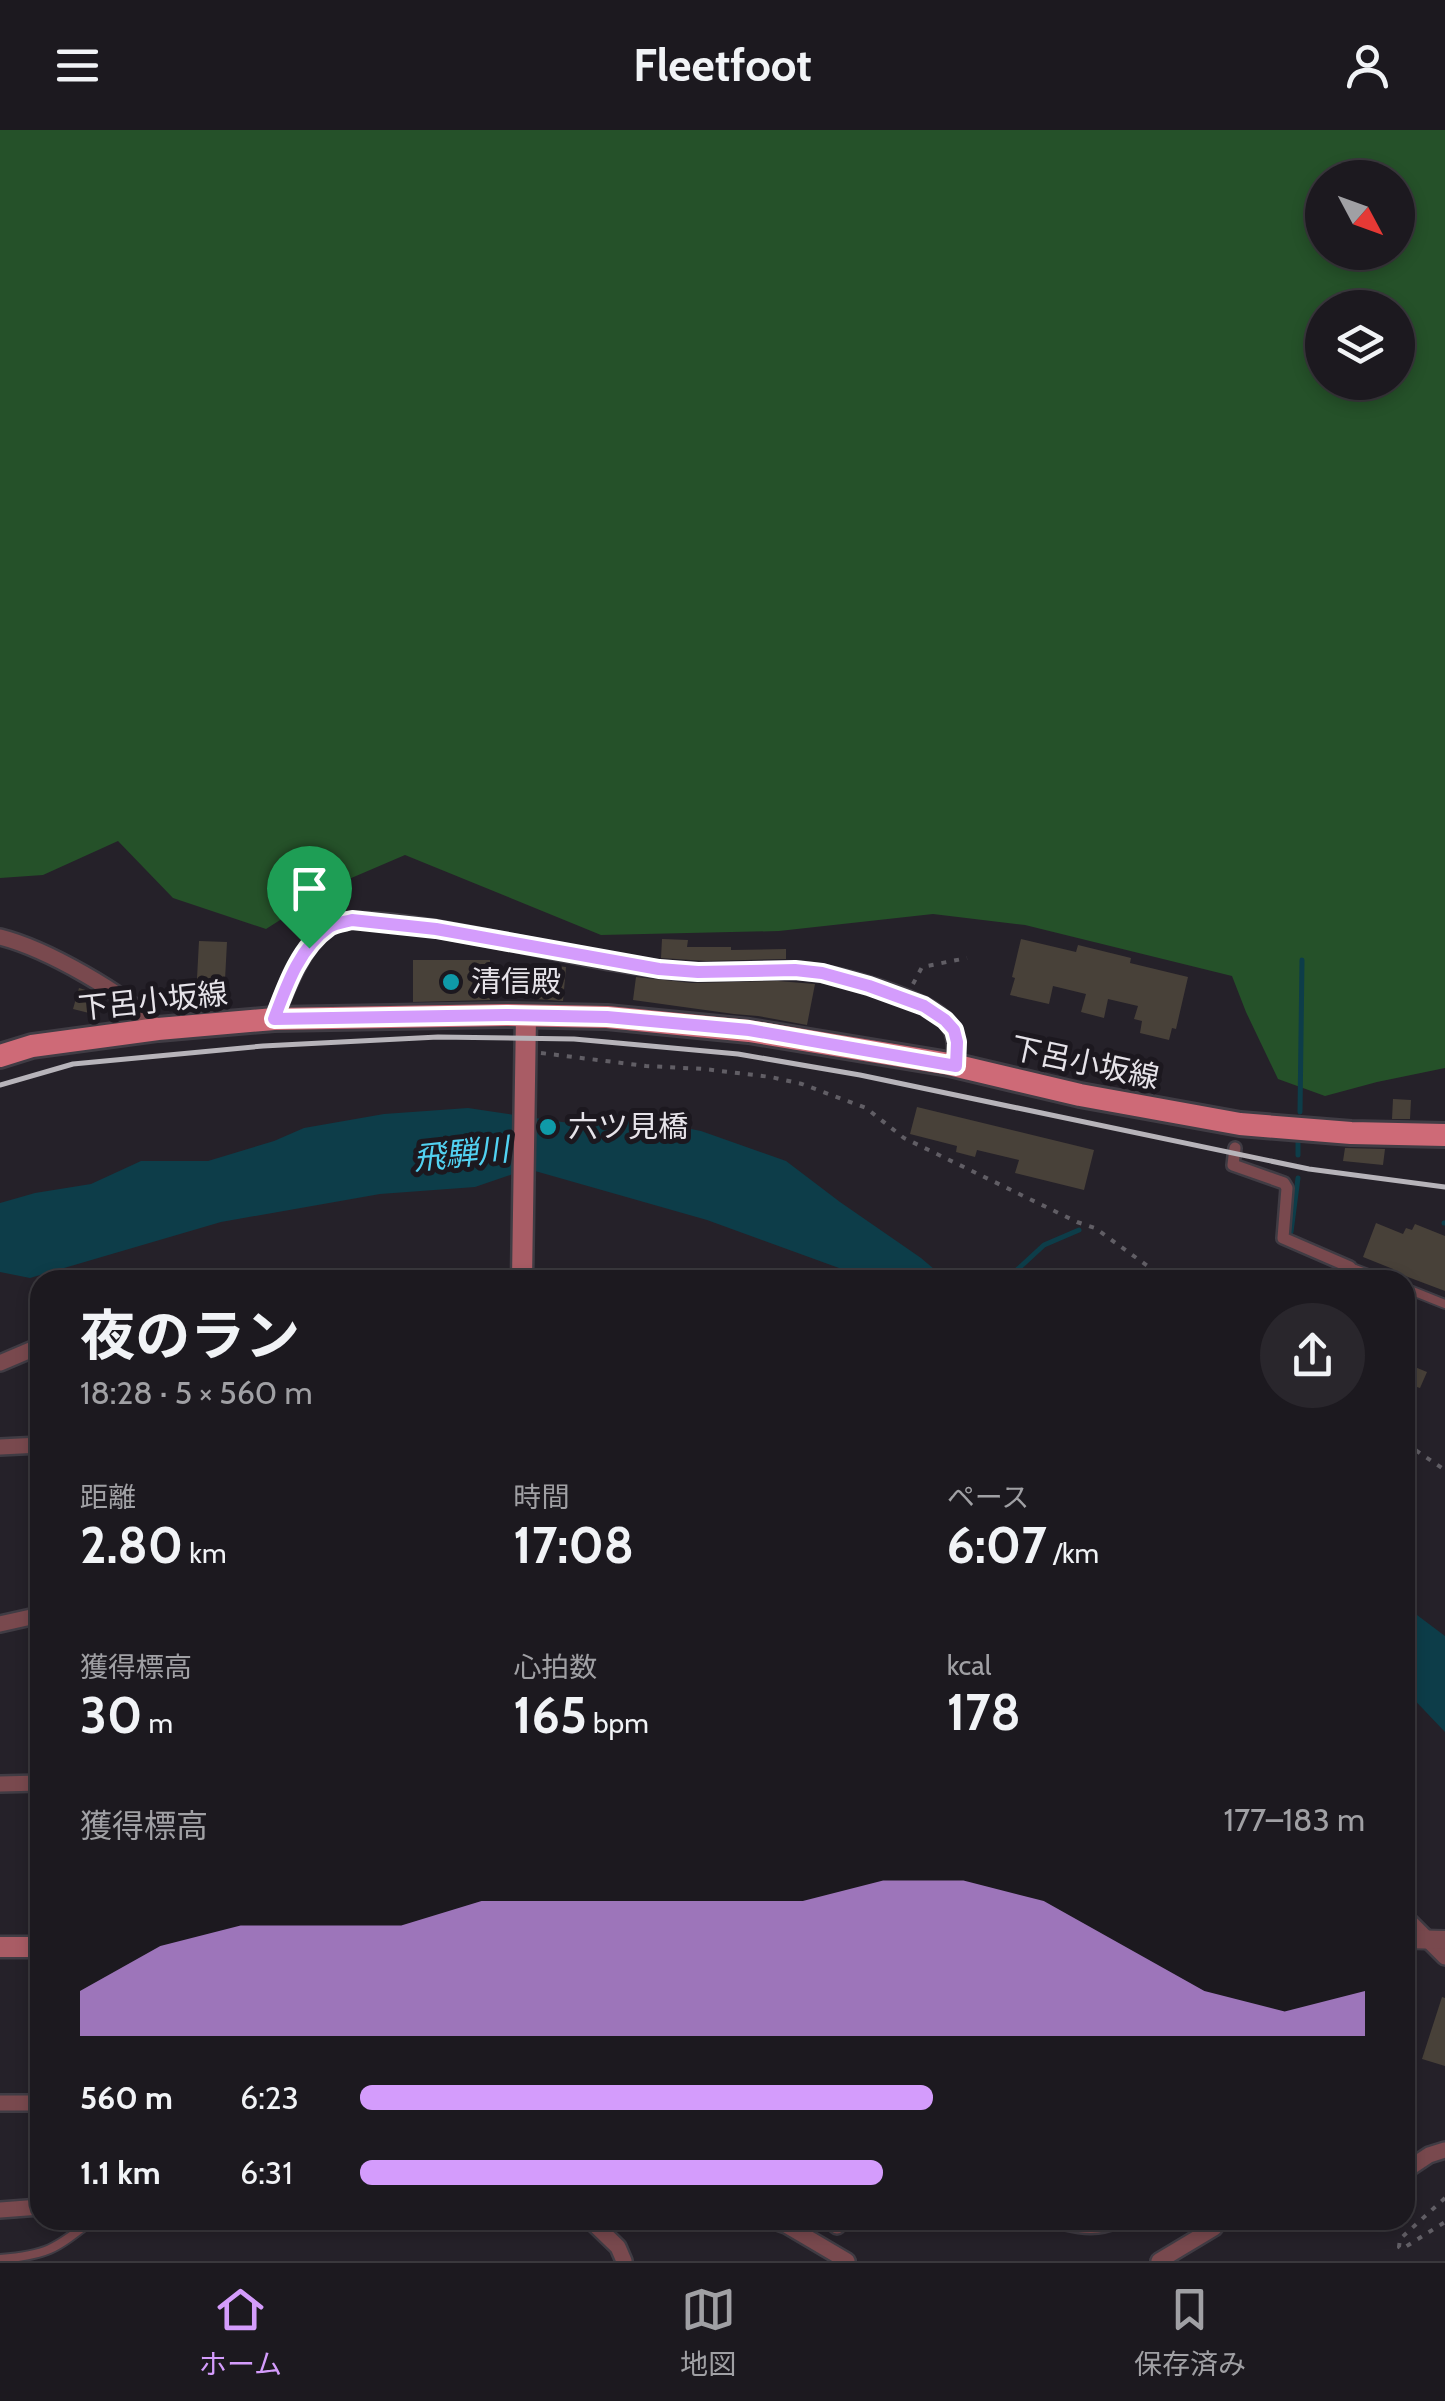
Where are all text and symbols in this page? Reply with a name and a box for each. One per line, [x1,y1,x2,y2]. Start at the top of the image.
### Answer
icon: menu [50,38,105,93]
text: Fleetfoot [633,38,812,92]
icon: person [1340,38,1395,93]
north arrow [1305,160,1415,270]
map controls [1305,160,1415,400]
button: layers [1305,290,1415,400]
pin [267,846,352,949]
icon: arrive [282,861,337,916]
place label: 清信殿 [471,963,561,1000]
marker: 清信殿 [440,971,462,993]
street label: 下呂小坂線 [76,974,229,1027]
street label: 下呂小坂線 [1008,1029,1162,1096]
place label: 六ツ見橋 [568,1108,688,1145]
marker: 六ツ見橋 [537,1116,559,1138]
water label: 飛騨川 [411,1129,514,1178]
text: 夜のラン [80,1302,300,1369]
button: share [1260,1303,1365,1408]
text: 18:28 · 5 × 560 m [80,1373,312,1412]
text: 距離 [80,1480,136,1514]
text: 時間 [513,1480,569,1514]
text: ペース [947,1480,1029,1514]
text: 2.80 [80,1515,183,1576]
text: 17:08 [513,1515,634,1576]
text: 6:07 [947,1515,1047,1576]
text: km [183,1536,226,1570]
text: /km [1047,1536,1099,1570]
text: kcal [947,1648,991,1682]
text: 獲得標高 [80,1650,192,1684]
text: 心拍数 [513,1650,597,1684]
text: 178 [947,1682,1021,1743]
text: 30 [80,1685,142,1746]
text: 165 [513,1685,587,1746]
text: m [142,1706,173,1740]
text: bpm [587,1706,649,1740]
text: 177–183 m [1224,1800,1365,1839]
text: 獲得標高 [80,1806,208,1845]
text: 560 m [80,2078,173,2117]
text: 6:23 [240,2078,299,2117]
text: 1.1 km [80,2153,161,2192]
text: 6:31 [240,2153,293,2192]
tab: ホーム [199,2282,282,2382]
tab: 地図 [680,2282,736,2382]
tab: 保存済み [1134,2282,1246,2382]

